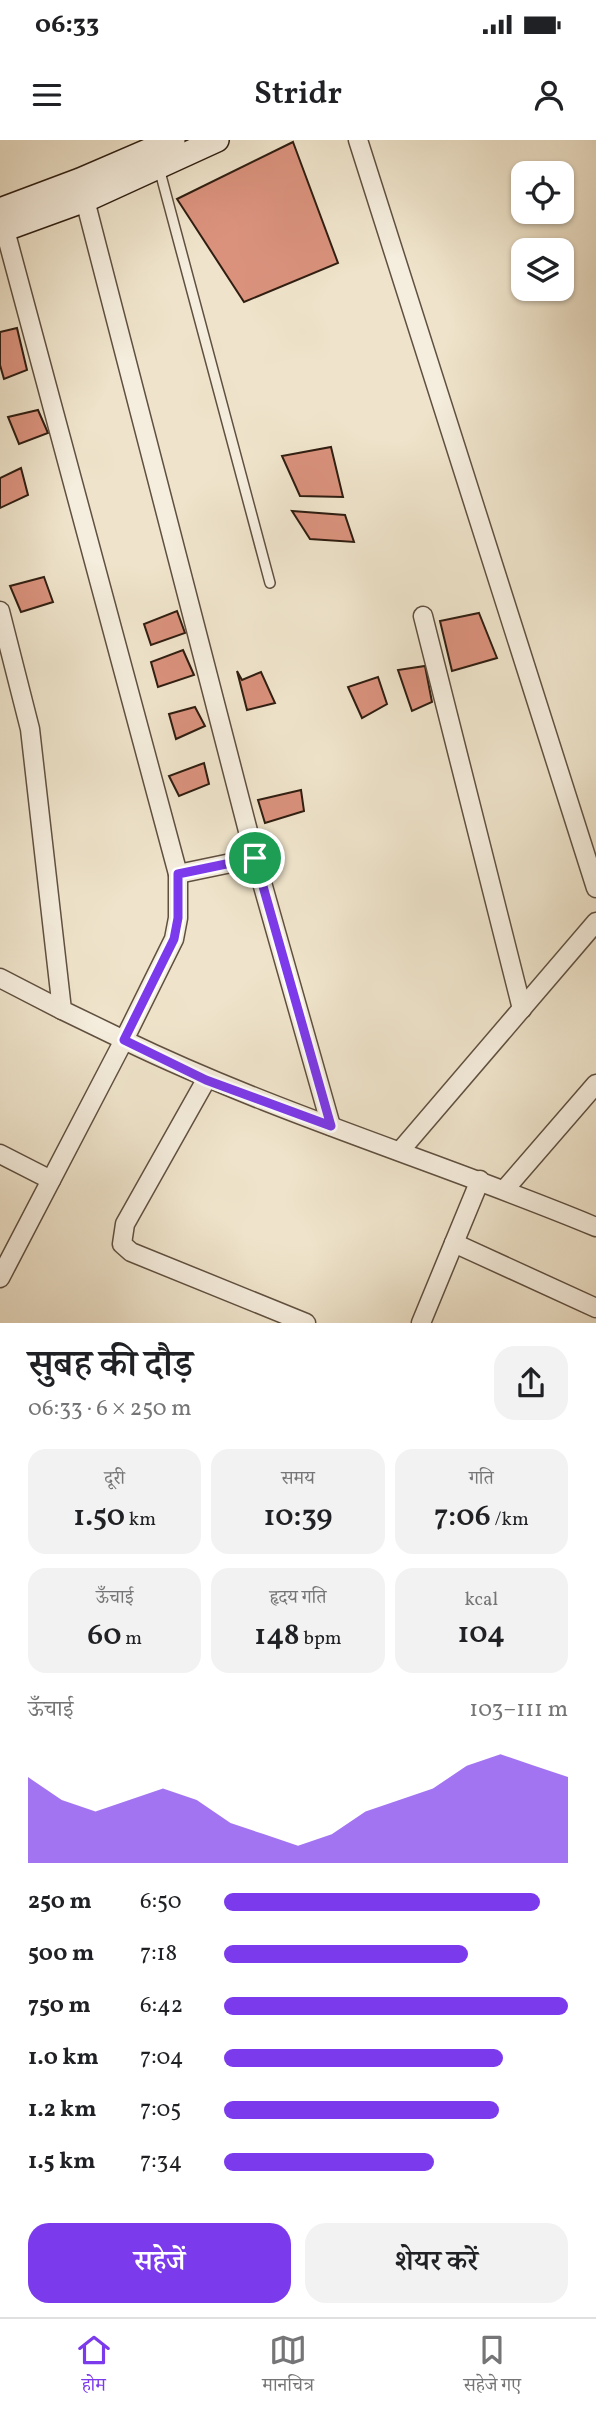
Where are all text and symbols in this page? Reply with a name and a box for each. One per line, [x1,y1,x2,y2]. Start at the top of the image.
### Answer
text: 06:33 [35,7,99,43]
text: Stridr [254,73,342,117]
icon: menu [28,76,66,114]
icon: person [530,76,568,114]
map controls [511,161,574,301]
button: locate [511,161,574,224]
button: layers [511,238,574,301]
pin [225,828,285,888]
icon: arrive [236,839,274,877]
text: सुबह की दौड़ [28,1340,193,1393]
button: share [494,1346,568,1420]
text: 06:33 · 6 × 250 m [28,1393,192,1425]
text: दूरी [104,1466,125,1492]
text: समय [281,1466,315,1492]
text: गति [469,1466,494,1492]
text: 1.50 [73,1496,125,1538]
text: 10:39 [263,1496,333,1538]
text: 7:06 [434,1496,491,1538]
text: km [125,1507,156,1533]
text: /km [491,1507,529,1533]
text: ऊँचाई [96,1585,133,1611]
text: हृदय गति [269,1585,327,1611]
text: kcal [464,1587,498,1613]
text: 104 [457,1613,505,1655]
text: 60 [87,1615,121,1657]
text: 148 [254,1615,300,1657]
text: m [121,1626,142,1652]
text: bpm [300,1626,342,1652]
text: ऊँचाई [28,1694,73,1726]
text: 103–111 m [469,1694,568,1726]
text: 250 m [28,1886,92,1918]
text: 6:50 [140,1886,182,1918]
text: 500 m [28,1938,94,1970]
text: 7:18 [140,1938,177,1970]
text: 750 m [28,1990,91,2022]
text: 6:42 [140,1990,183,2022]
text: 1.0 km [28,2042,99,2074]
text: 7:04 [140,2042,184,2074]
text: 1.2 km [28,2094,97,2126]
text: 7:05 [140,2094,181,2126]
text: 1.5 km [28,2146,95,2178]
text: 7:34 [140,2146,182,2178]
button: सहेजें [28,2223,291,2303]
button: शेयर करें [305,2223,568,2303]
tab: होम [75,2331,113,2403]
tab: मानचित्र [262,2331,314,2403]
tab: सहेजे गए [463,2331,521,2403]

